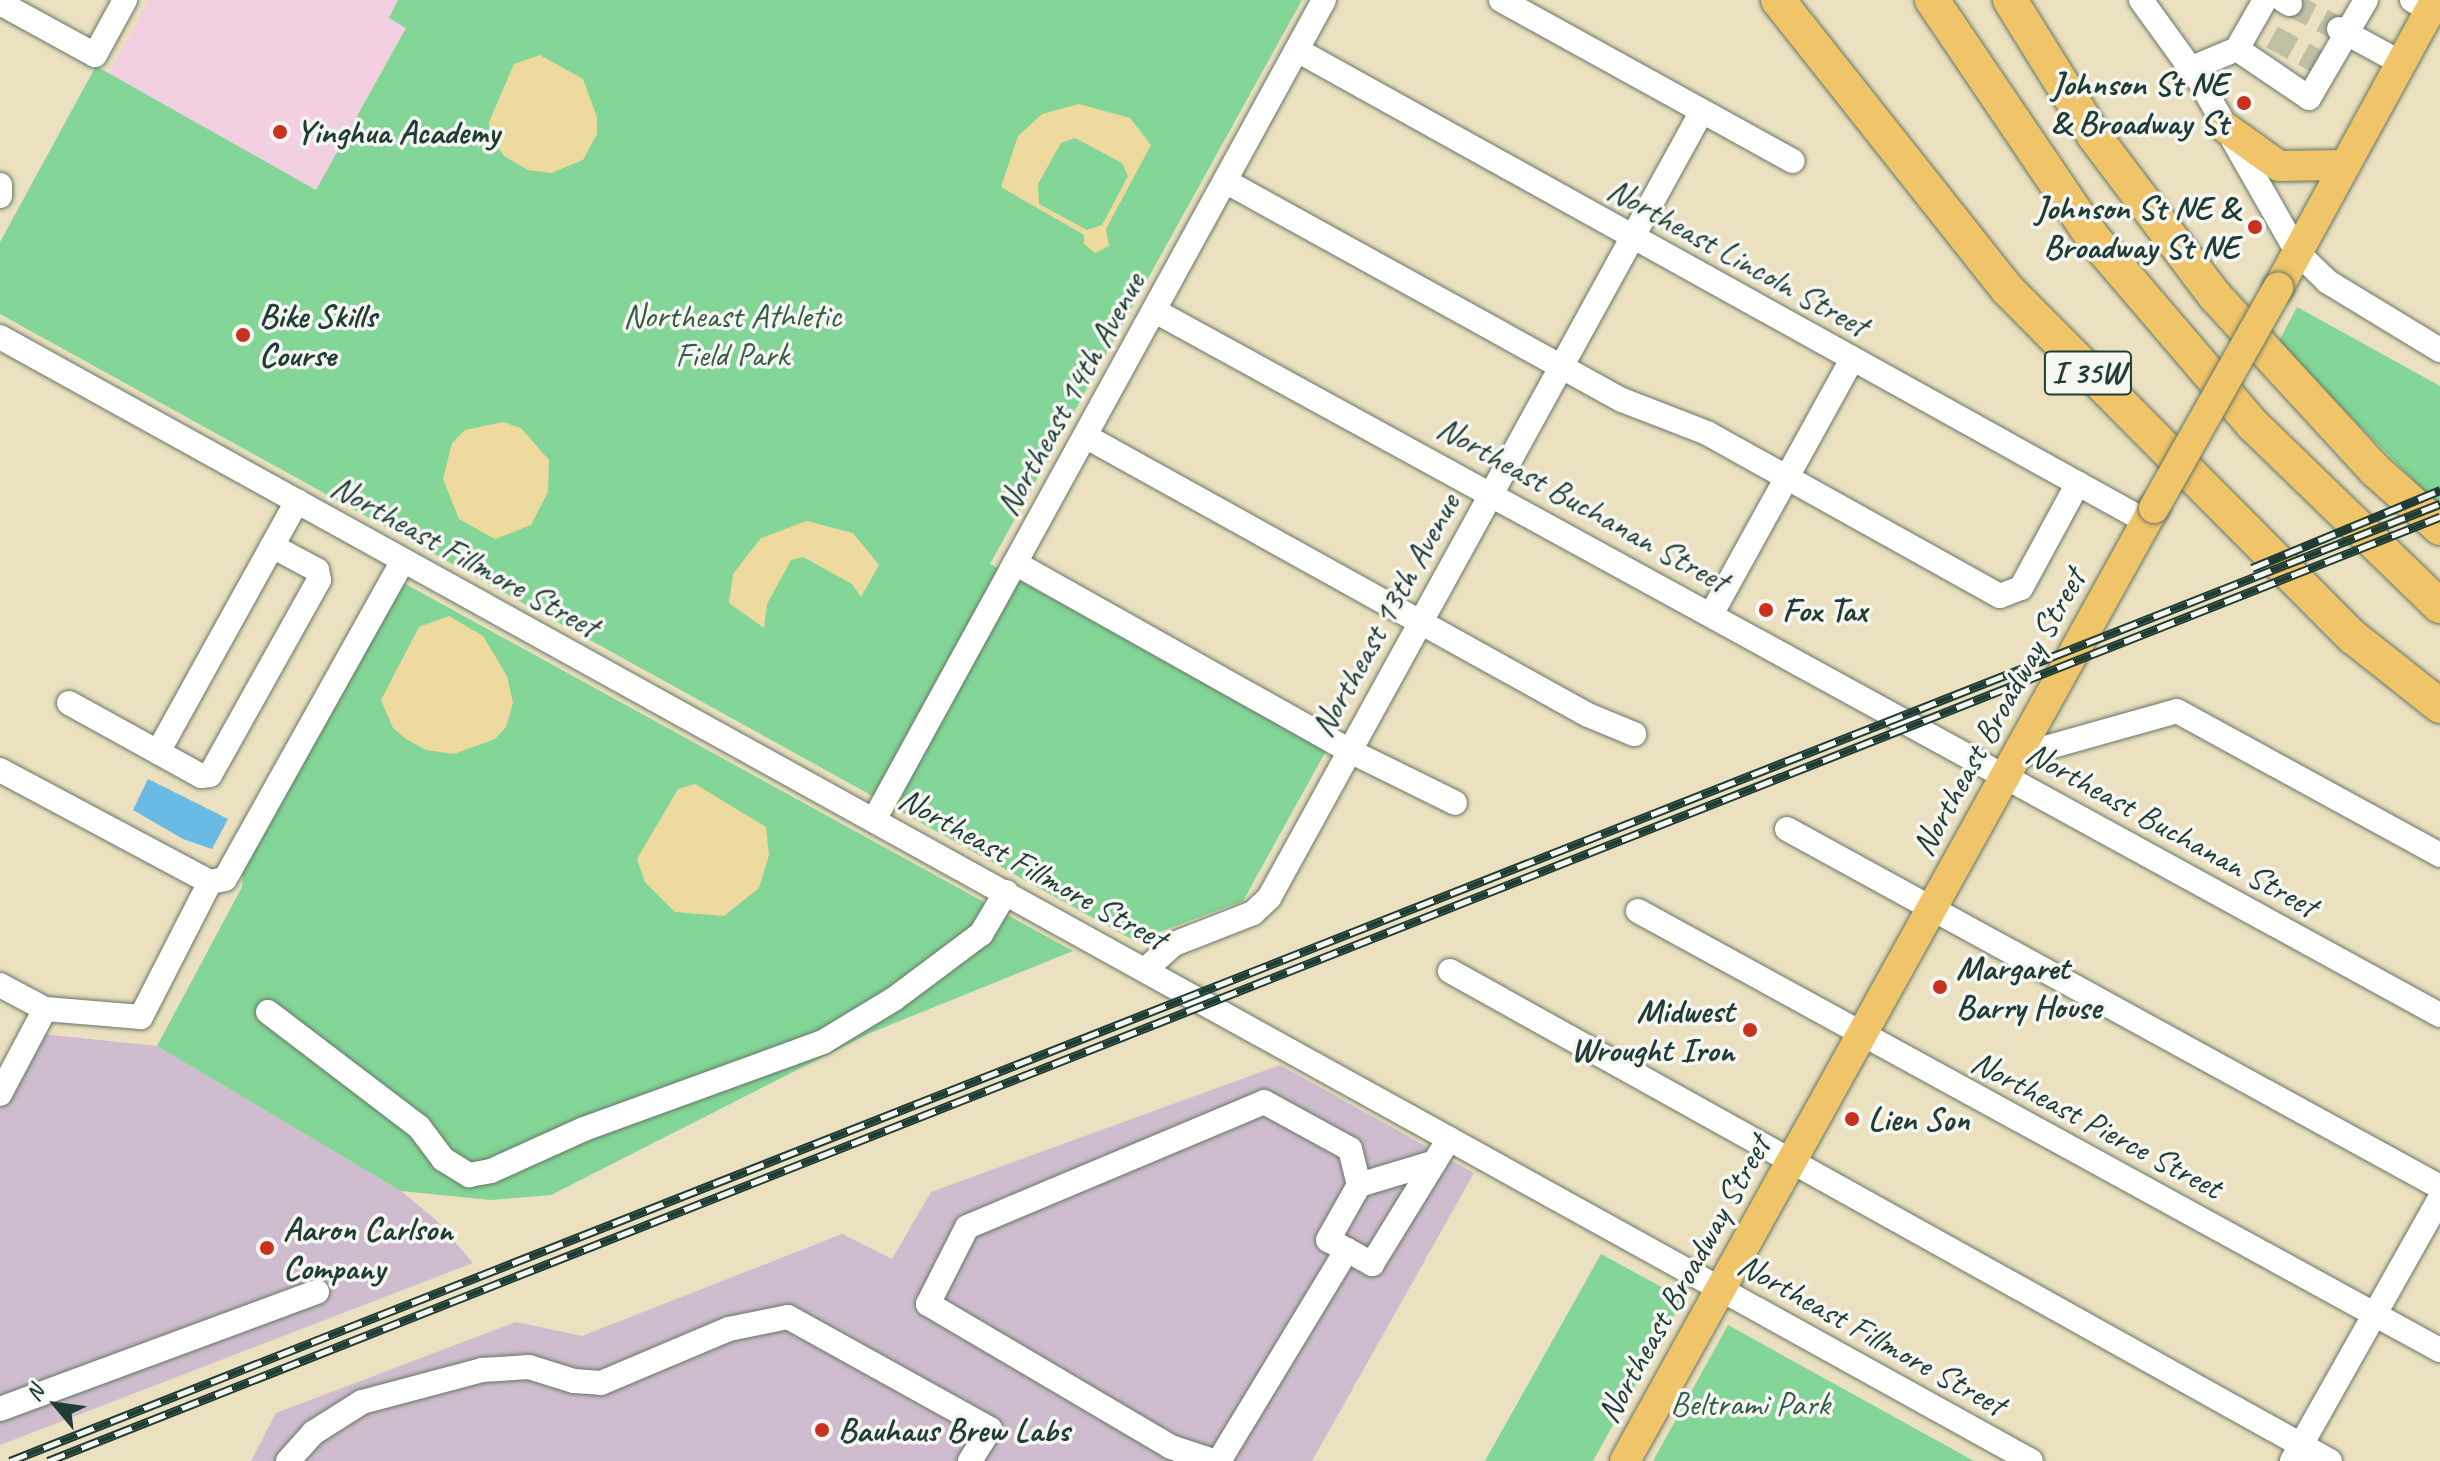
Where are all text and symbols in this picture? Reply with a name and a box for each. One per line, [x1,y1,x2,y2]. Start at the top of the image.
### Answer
place label: Johnson St NE & Broadway St [2049,63,2228,142]
marker: Johnson St NE & Broadway St [2235,94,2253,112]
place label: Yinghua Academy [296,112,499,152]
marker: Yinghua Academy [271,123,289,141]
street label: Northeast Lincoln Street [1601,169,1875,345]
place label: Johnson St NE & Broadway St NE [2033,187,2239,266]
marker: Johnson St NE & Broadway St NE [2246,218,2264,236]
street label: Northeast 14th Avenue [986,266,1154,522]
place label: Bike Skills Course [259,295,377,374]
park label: Northeast Athletic Field Park [623,295,841,374]
marker: Bike Skills Course [234,326,252,344]
road number: I 35W [2042,345,2134,401]
street label: Northeast Buchanan Street [1431,407,1735,601]
street label: Northeast Fillmore Street [325,466,605,646]
street label: Northeast 13th Avenue [1301,487,1469,743]
street label: Northeast Broadway Street [1902,561,2094,863]
place label: Fox Tax [1782,590,1869,630]
marker: Fox Tax [1757,601,1775,619]
street label: Northeast Buchanan Street [2020,732,2324,926]
street label: Northeast Fillmore Street [893,778,1173,958]
place label: Margaret Barry House [1956,947,2101,1026]
marker: Margaret Barry House [1931,978,1949,996]
place label: Midwest Wrought Iron [1571,990,1734,1070]
marker: Midwest Wrought Iron [1741,1021,1759,1039]
street label: Northeast Pierce Street [1965,1041,2229,1207]
place label: Lien Son [1868,1099,1969,1139]
marker: Lien Son [1843,1110,1861,1128]
street label: Northeast Broadway Street [1587,1128,1779,1430]
place label: Aaron Carlson Company [283,1208,453,1288]
marker: Aaron Carlson Company [258,1239,276,1257]
street label: Northeast Fillmore Street [1732,1244,2012,1424]
north arrow [16,1365,96,1445]
text: N [19,1381,51,1406]
park label: Beltrami Park [1670,1384,1830,1424]
place label: Bauhaus Brew Labs [838,1410,1070,1450]
marker: Bauhaus Brew Labs [813,1421,831,1439]

